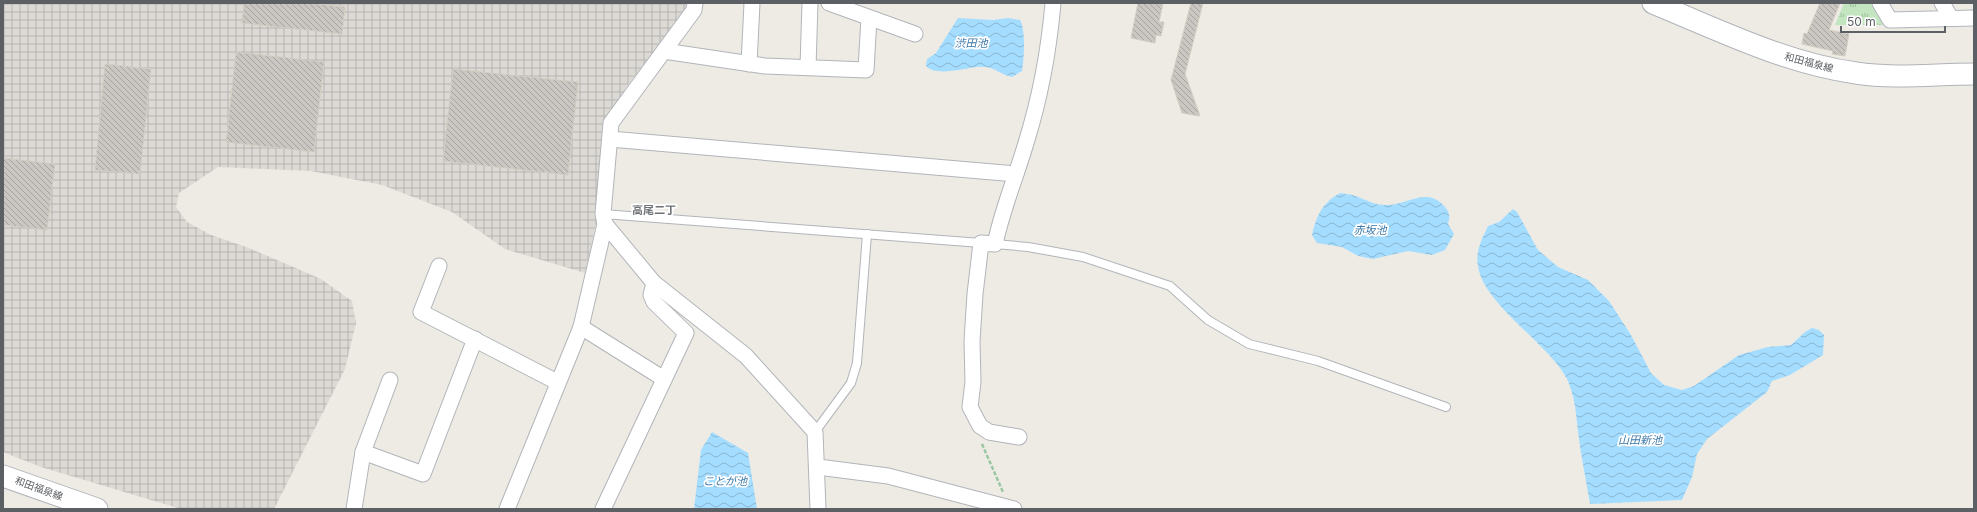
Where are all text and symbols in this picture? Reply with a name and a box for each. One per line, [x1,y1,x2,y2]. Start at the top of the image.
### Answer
scale bar [1841,8,1945,34]
text: 50 m [1847,14,1876,29]
water label: 渋田池 [955,36,988,50]
street label: 和田福泉線 [1783,50,1835,74]
district label: 高尾二丁 [632,203,676,217]
water label: 赤坂池 [1354,223,1387,237]
water label: 山田新池 [1618,433,1663,447]
street label: 和田福泉線 [13,474,65,502]
water label: ことが池 [703,474,748,488]

